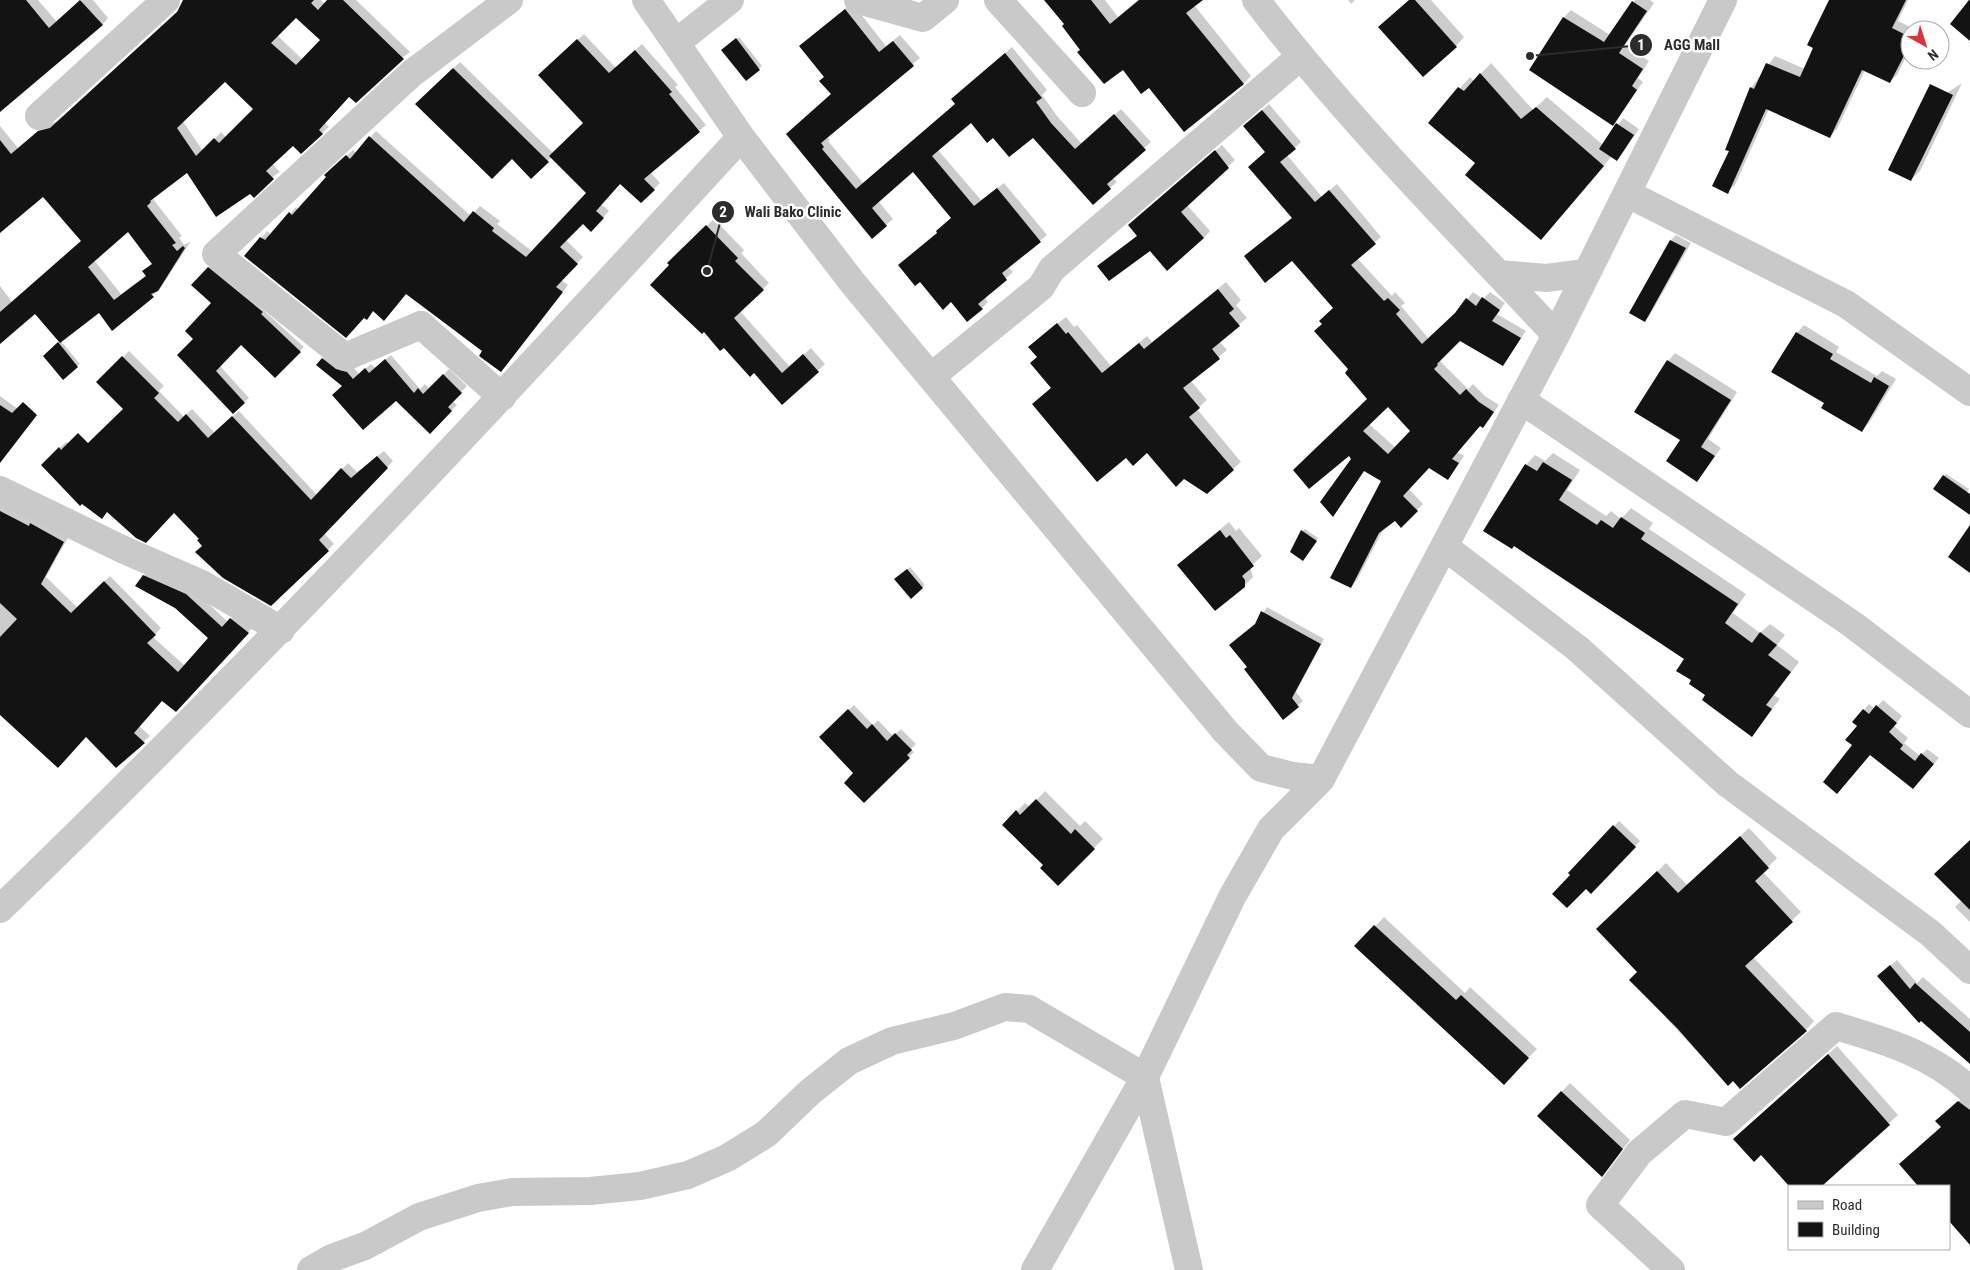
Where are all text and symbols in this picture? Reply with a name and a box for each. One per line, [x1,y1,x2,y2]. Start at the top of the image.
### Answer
north arrow [1900,20,1950,70]
callout: AGG Mall [1629,30,1729,60]
text: 1 [1637,36,1645,54]
text: AGG Mall [1664,36,1720,54]
text: N [1925,46,1942,64]
callout: Wali Bako Clinic [710,197,852,227]
text: 2 [719,203,727,221]
text: Wali Bako Clinic [745,203,842,221]
legend [1788,1185,1950,1250]
text: Road [1832,1196,1862,1214]
text: Building [1832,1221,1880,1239]

